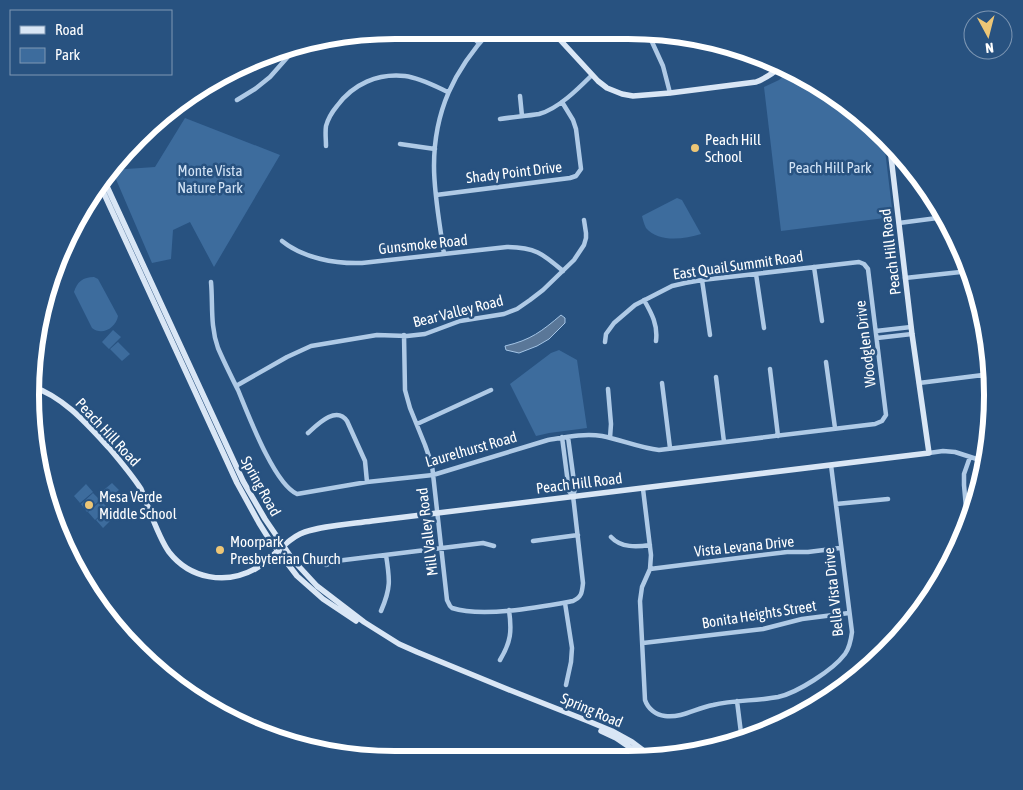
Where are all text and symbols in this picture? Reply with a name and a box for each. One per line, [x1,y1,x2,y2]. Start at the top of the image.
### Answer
legend [10,10,172,75]
north arrow [963,10,1013,60]
text: Road [55,21,84,38]
text: N [985,39,995,56]
text: Park [55,46,80,63]
place label: Peach Hill School [705,131,761,165]
marker: Peach Hill School [689,142,701,154]
street label: Shady Point Drive [465,158,563,186]
park label: Peach Hill Park [788,159,872,176]
park label: Monte Vista Nature Park [177,162,243,196]
street label: Peach Hill Road [876,208,904,296]
street label: Gunsmoke Road [378,231,468,257]
street label: East Quail Summit Road [672,247,804,283]
street label: Bear Valley Road [411,292,505,330]
street label: Woodglen Drive [851,300,879,388]
street label: Peach Hill Road [72,395,144,469]
street label: Laurelhurst Road [423,428,519,470]
street label: Spring Road [238,453,284,519]
street label: Peach Hill Road [535,469,623,497]
street label: Mill Valley Road [413,487,441,577]
place label: Mesa Verde Middle School [99,488,177,522]
marker: Mesa Verde Middle School [83,499,95,511]
street label: Vista Levana Drive [693,532,795,560]
place label: Moorpark Presbyterian Church [230,533,341,567]
marker: Moorpark Presbyterian Church [214,544,226,556]
street label: Bella Vista Drive [820,546,846,637]
street label: Bonita Heights Street [701,597,817,631]
street label: Spring Road [558,689,626,731]

